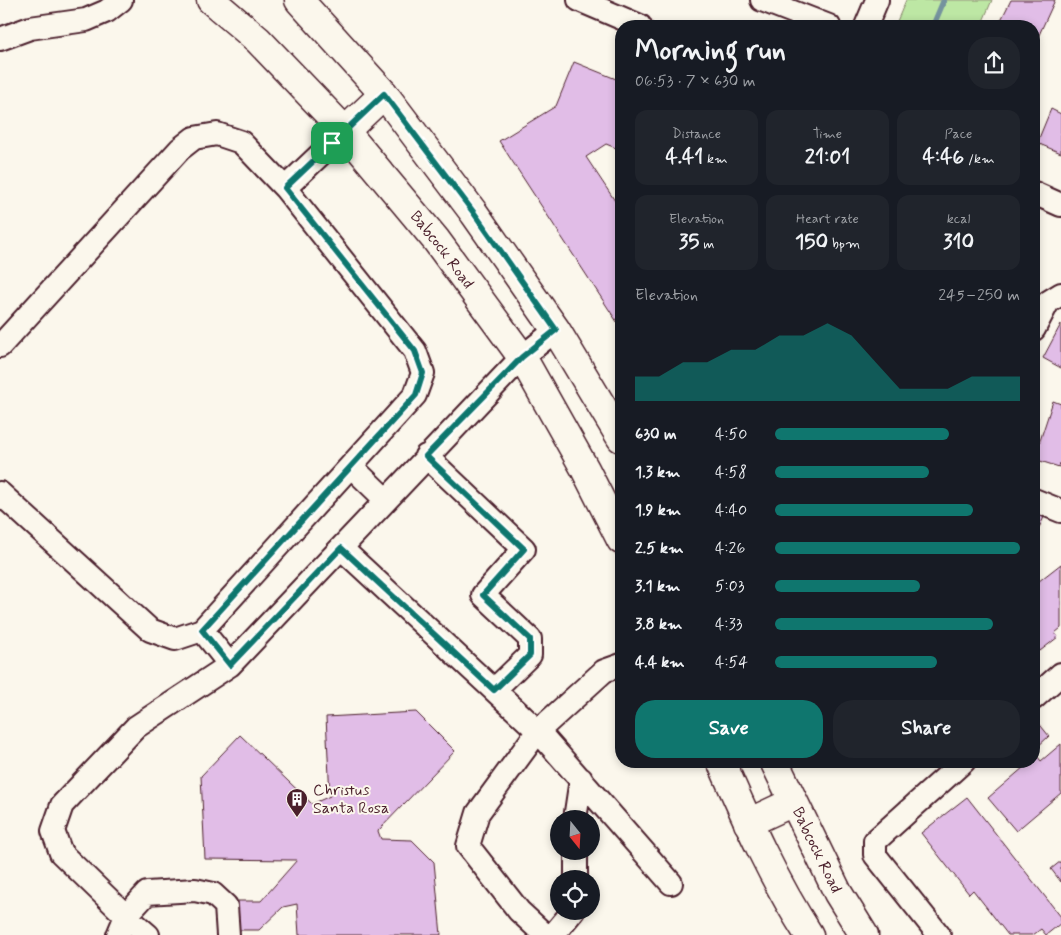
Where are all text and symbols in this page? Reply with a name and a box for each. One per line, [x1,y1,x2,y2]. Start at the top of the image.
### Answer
text: Morning run [635,33,786,70]
button: share [968,37,1020,89]
text: 06:53 · 7 × 630 m [635,71,756,92]
pin [311,122,353,164]
text: Distance [672,125,721,143]
text: Time [813,125,842,143]
text: Pace [945,125,972,143]
icon: arrive [318,129,346,157]
text: 4.41 [665,143,703,171]
text: 21:01 [805,143,850,171]
text: 4:46 [923,143,964,171]
text: km [703,150,728,168]
text: /km [964,150,994,168]
street label: Babcock Road [405,206,479,293]
text: Elevation [669,210,724,228]
text: Heart rate [796,210,859,228]
text: kcal [947,210,970,228]
text: 35 [679,228,699,256]
text: 150 [795,228,828,256]
text: 310 [943,228,974,256]
text: m [699,235,714,253]
text: bpm [828,235,860,253]
text: Elevation [635,285,698,306]
text: 245–250 m [938,285,1020,306]
text: 630 m [635,424,677,445]
text: 4:50 [715,424,747,445]
text: 1.3 km [635,462,680,483]
text: 4:58 [715,462,747,483]
text: 1.9 km [635,500,681,521]
text: 4:40 [715,500,747,521]
text: 2.5 km [635,538,683,559]
text: 4:26 [715,538,745,559]
text: 3.1 km [635,576,680,597]
text: 5:03 [715,576,745,597]
text: 3.8 km [635,614,682,635]
text: 4:33 [715,614,743,635]
text: 4.4 km [635,652,685,673]
text: 4:54 [715,652,748,673]
button: Save [635,700,823,758]
button: Share [833,700,1020,758]
place label: Christus Santa Rosa [313,780,389,819]
building icon: Christus Santa Rosa [285,787,309,818]
street label: Babcock Road [787,804,847,897]
north arrow [550,810,600,860]
map controls [550,810,600,920]
button: locate [550,870,600,920]

